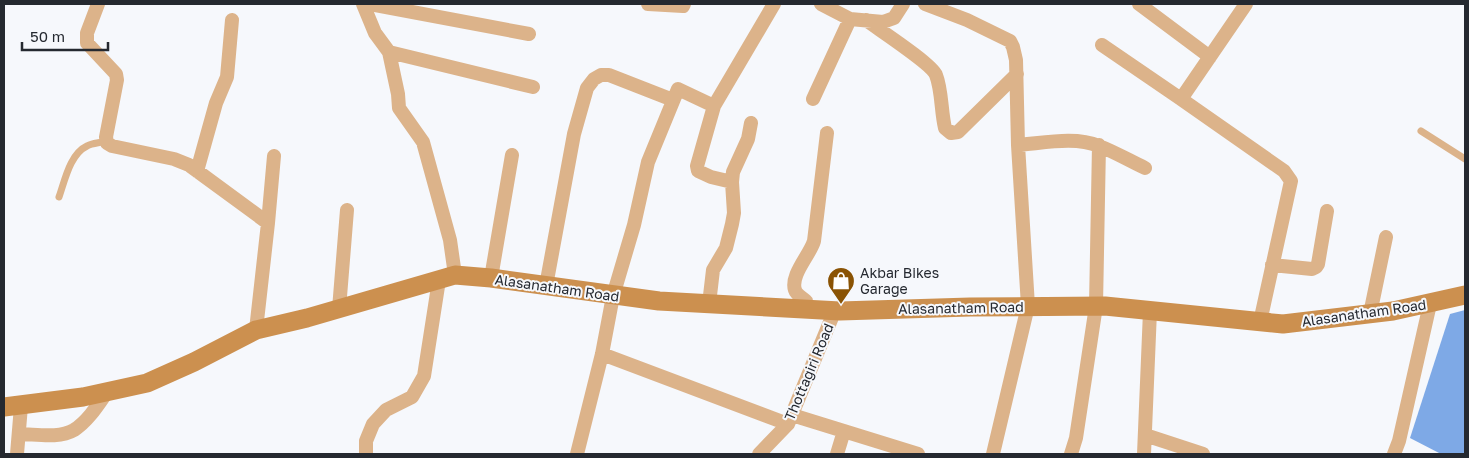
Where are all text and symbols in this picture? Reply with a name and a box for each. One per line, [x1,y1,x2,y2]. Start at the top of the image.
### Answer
scale bar [22,20,109,52]
text: 50 m [30,27,65,45]
place label: Akbar Bikes Garage [860,264,939,297]
shop icon: Akbar Bikes Garage [826,266,856,305]
street label: Alasanatham Road [494,270,620,305]
street label: Alasanatham Road [1301,295,1427,330]
street label: Alasanatham Road [898,298,1024,317]
street label: Thottagiri Road [780,321,837,423]

